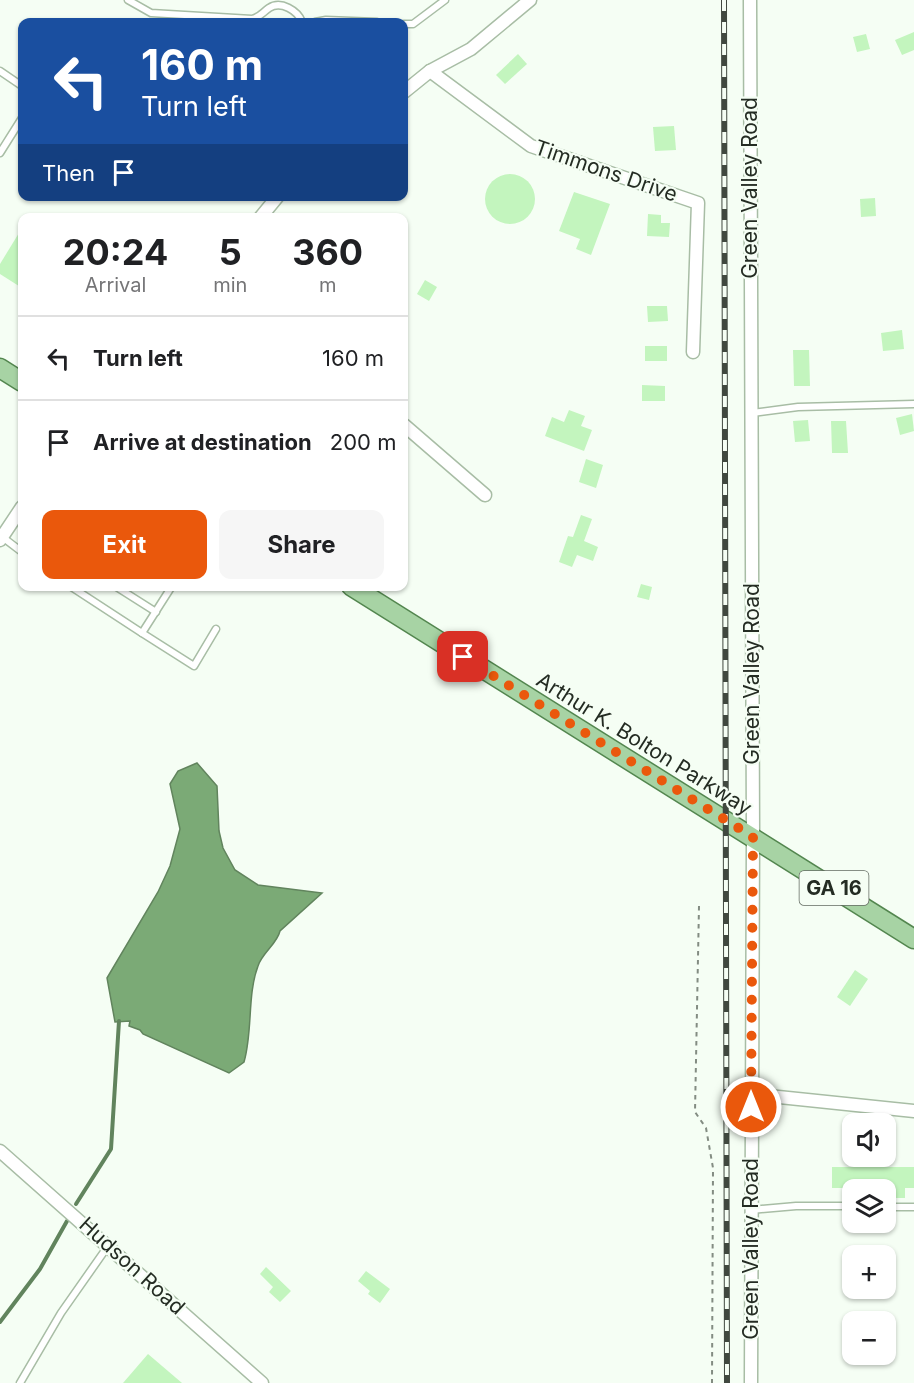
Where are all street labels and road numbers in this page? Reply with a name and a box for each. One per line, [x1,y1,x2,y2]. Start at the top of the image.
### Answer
street label: Green Valley Road [737,97,762,279]
street label: Timmons Drive [531,134,681,207]
street label: Green Valley Road [739,583,764,765]
street label: Arthur K. Bolton Parkway [532,667,757,820]
road number: GA 16 [800,871,868,905]
street label: Green Valley Road [738,1158,763,1340]
street label: Hudson Road [74,1212,190,1320]

